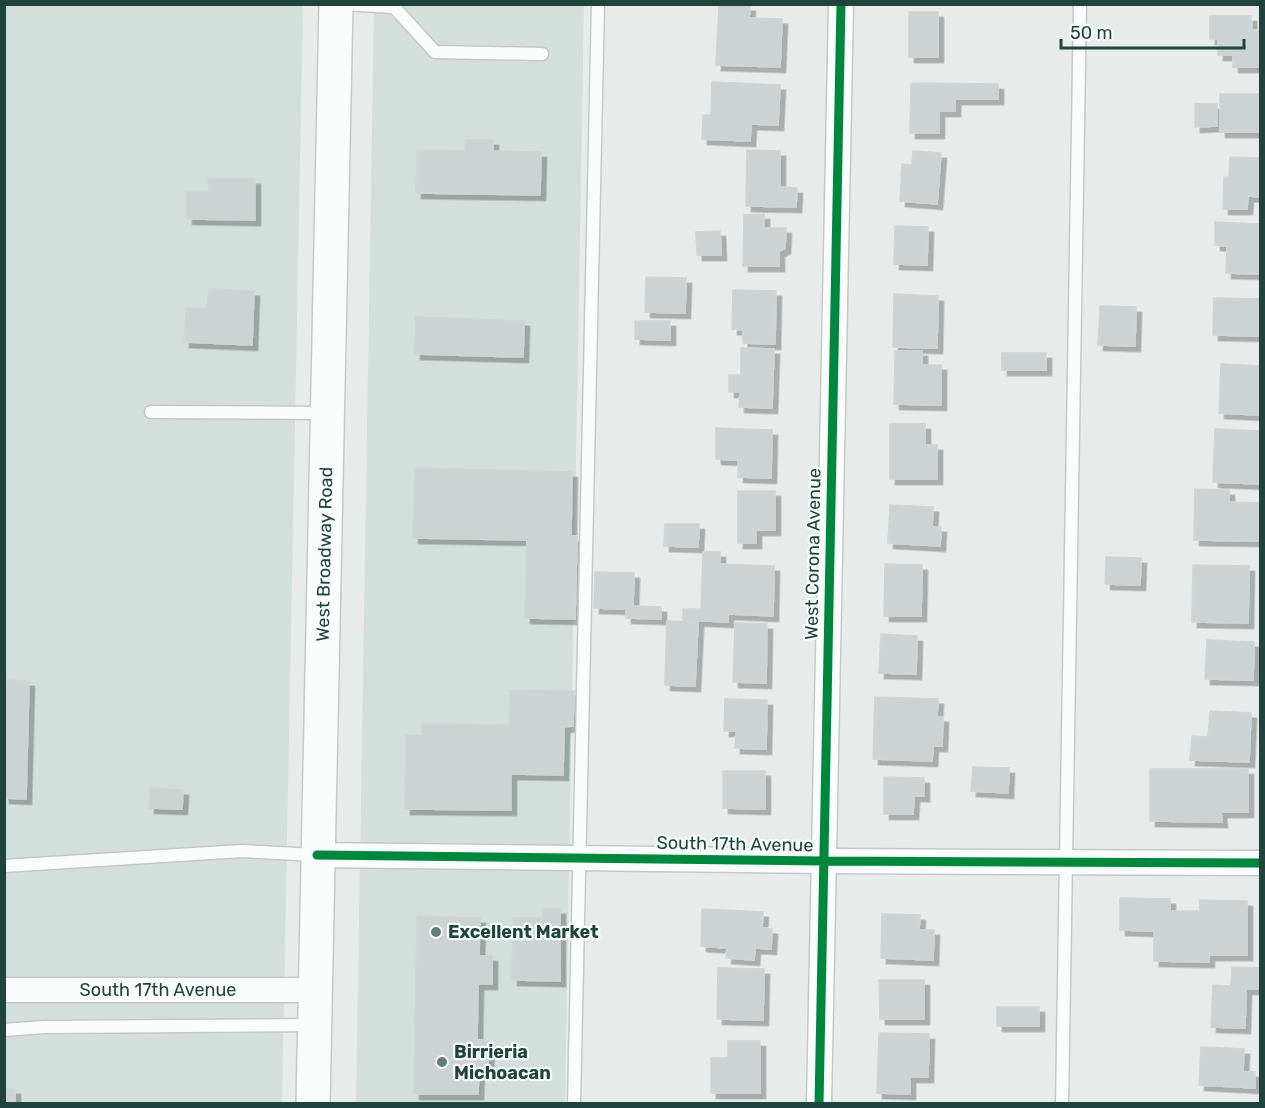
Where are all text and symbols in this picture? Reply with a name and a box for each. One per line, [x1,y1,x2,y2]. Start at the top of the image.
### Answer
scale bar [1061,12,1244,50]
text: 50 m [1070,22,1113,44]
street label: West Broadway Road [312,466,337,642]
street label: West Corona Avenue [801,468,825,640]
street label: South 17th Avenue [656,832,814,856]
place label: Excellent Market [448,921,599,943]
marker: Excellent Market [429,925,443,939]
street label: South 17th Avenue [80,979,236,1001]
place label: Birrieria Michoacan [454,1041,551,1084]
marker: Birrieria Michoacan [435,1055,449,1069]

